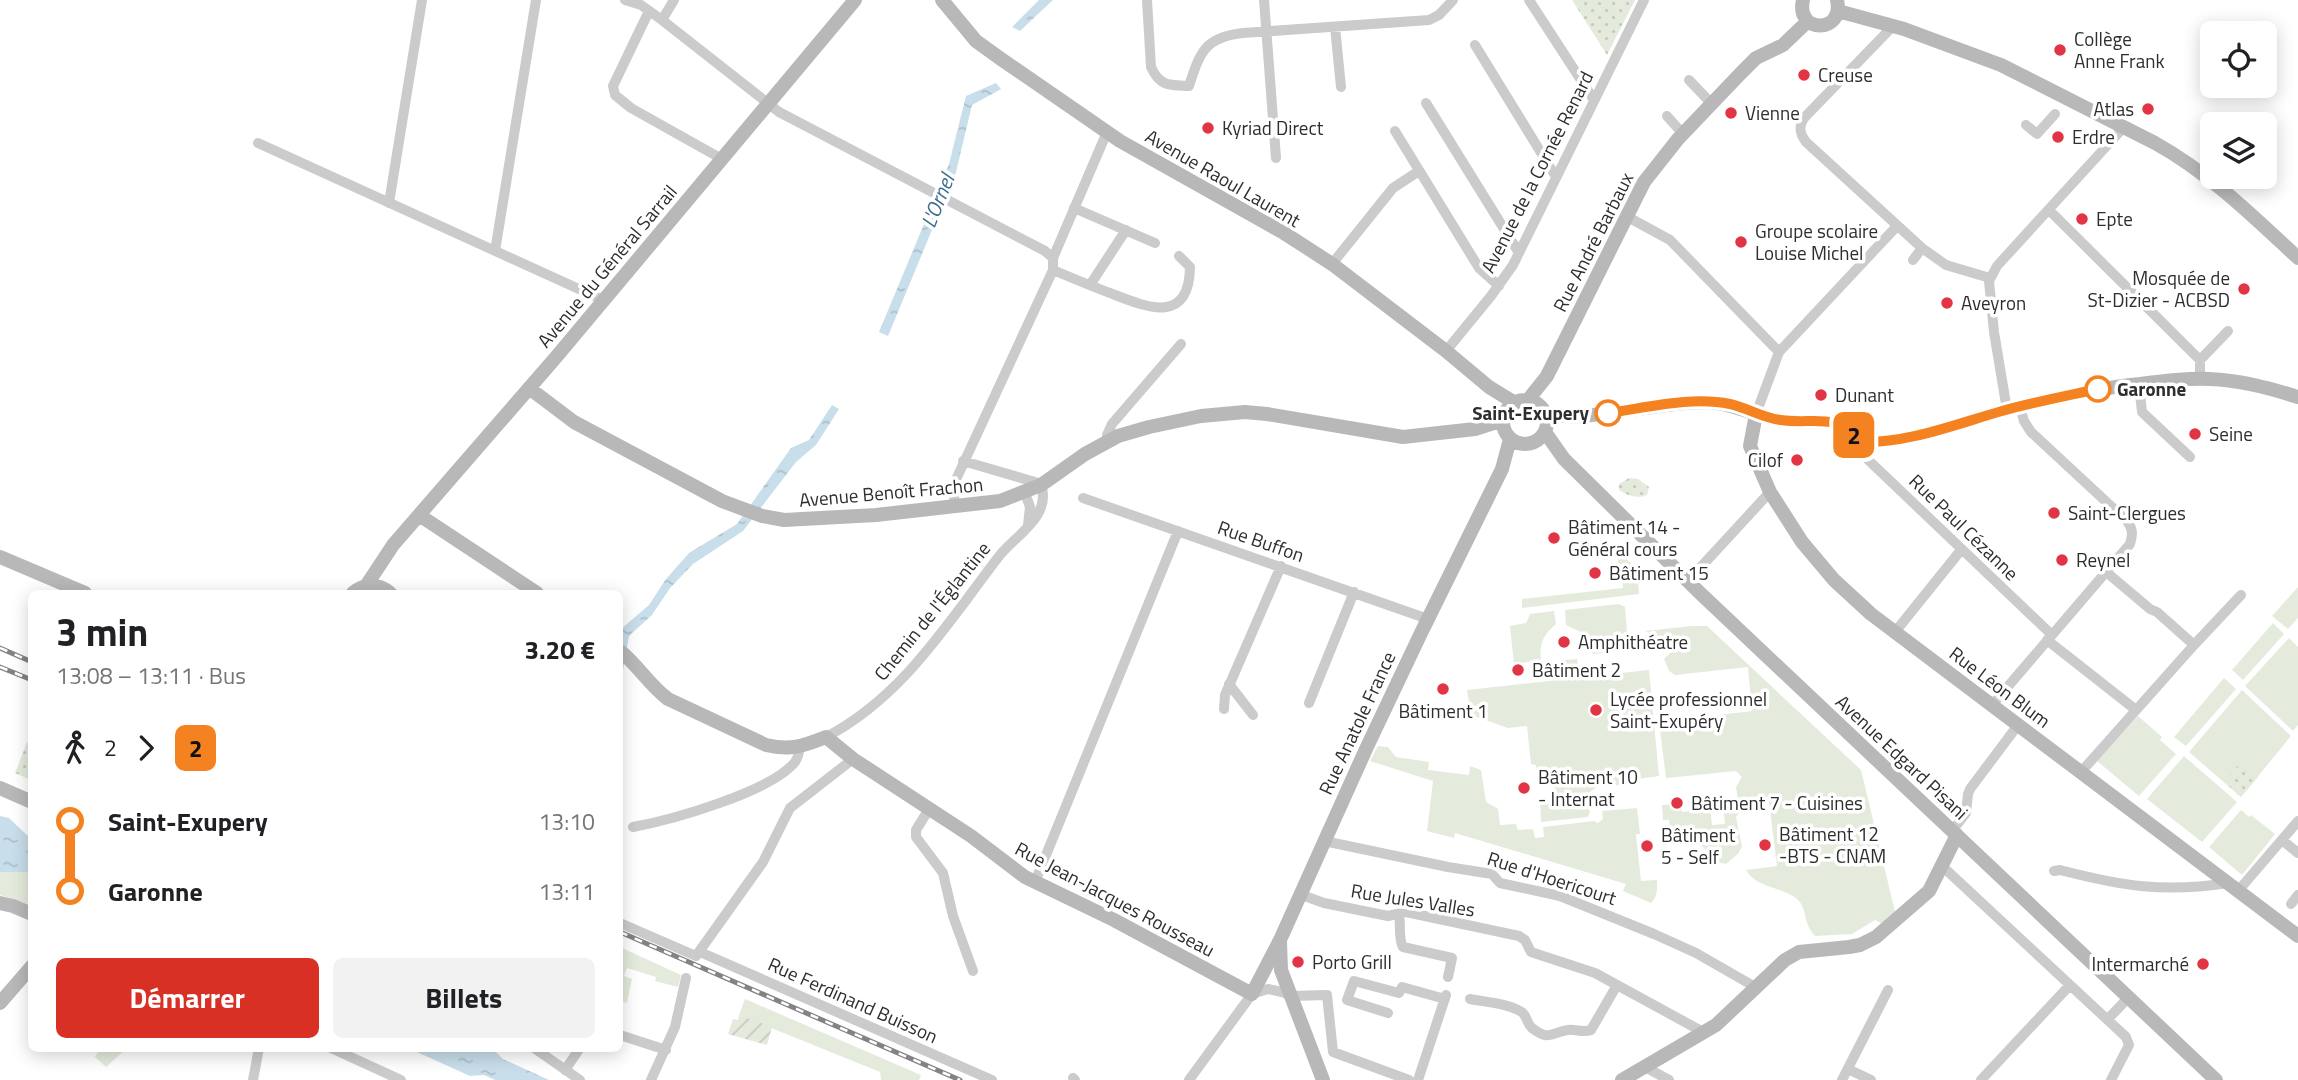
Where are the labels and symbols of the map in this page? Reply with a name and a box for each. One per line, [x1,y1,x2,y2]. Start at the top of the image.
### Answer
place label: Collège Anne Frank [2074,24,2165,75]
marker: Collège Anne Frank [2052,42,2068,58]
place label: Creuse [1818,60,1873,89]
street label: Avenue de la Cornée Renard [1473,66,1600,278]
marker: Creuse [1796,67,1812,83]
place label: Atlas [2094,94,2134,123]
place label: Vienne [1745,98,1800,127]
marker: Atlas [2140,101,2156,117]
marker: Vienne [1723,105,1739,121]
place label: Kyriad Direct [1222,113,1324,142]
marker: Kyriad Direct [1200,120,1216,136]
street label: Avenue Raoul Laurent [1140,121,1307,234]
place label: Erdre [2072,122,2115,151]
marker: Erdre [2050,129,2066,145]
water label: L'Ornel [912,167,963,232]
street label: Rue André Barbaux [1545,167,1640,317]
street label: Avenue du Général Sarrail [530,178,684,353]
place label: Epte [2096,204,2133,233]
marker: Epte [2074,211,2090,227]
place label: Groupe scolaire Louise Michel [1755,216,1878,267]
marker: Groupe scolaire Louise Michel [1733,234,1749,250]
place label: Mosquée de St-Dizier - ACBSD [2088,263,2230,314]
marker: Mosquée de St-Dizier - ACBSD [2236,281,2252,297]
place label: Aveyron [1961,288,2026,317]
marker: Aveyron [1939,295,1955,311]
place label: Garonne [2117,374,2187,403]
marker: Garonne [2085,376,2111,402]
place label: Dunant [1835,380,1894,409]
marker: Dunant [1813,387,1829,403]
place label: Saint-Exupery [1472,398,1589,427]
marker: Saint-Exupery [1595,400,1621,426]
line badge: 2 [1831,412,1877,458]
place label: Seine [2209,419,2253,448]
marker: Seine [2187,426,2203,442]
place label: Cilof [1748,445,1784,474]
marker: Cilof [1789,452,1805,468]
street label: Rue Paul Cézanne [1903,467,2026,587]
street label: Avenue Benoît Frachon [798,469,984,514]
place label: Saint-CIergues [2068,498,2186,527]
marker: Saint-CIergues [2046,505,2062,521]
street label: Rue Buffon [1214,512,1308,569]
place label: Bâtiment 14 - Général cours [1568,512,1680,563]
marker: Bâtiment 14 - Général cours [1546,530,1562,546]
street label: Chemin de l'Églantine [866,535,997,686]
place label: Reynel [2076,545,2130,574]
marker: Reynel [2054,552,2070,568]
place label: Bâtiment 15 [1609,558,1709,587]
marker: Bâtiment 15 [1587,565,1603,581]
place label: Amphithéatre [1578,627,1688,656]
marker: Amphithéatre [1556,634,1572,650]
street label: Rue Léon Blum [1943,639,2057,734]
street label: Rue Anatole France [1311,646,1402,799]
place label: Bâtiment 2 [1532,655,1621,684]
marker: Bâtiment 2 [1510,662,1526,678]
marker: Bâtiment 1 [1435,681,1451,697]
place label: Lycée professionnel Saint-Exupéry [1610,684,1767,735]
street label: Avenue Edgard Pisani [1830,687,1975,826]
place label: Bâtiment 1 [1398,696,1488,725]
marker: Lycée professionnel Saint-Exupéry [1588,702,1604,718]
place label: Bâtiment 10 - Internat [1538,762,1638,813]
marker: Bâtiment 10 - Internat [1516,780,1532,796]
place label: Bâtiment 7 - Cuisines [1691,788,1863,817]
marker: Bâtiment 7 - Cuisines [1669,795,1685,811]
place label: Bâtiment 12 -BTS - CNAM [1779,819,1886,870]
place label: Bâtiment 5 - Self [1661,820,1736,871]
street label: Rue Jean-Jacques Rousseau [1010,834,1220,964]
marker: Bâtiment 12 -BTS - CNAM [1757,837,1773,853]
marker: Bâtiment 5 - Self [1639,838,1655,854]
street label: Rue d'Hoericourt [1484,843,1621,912]
street label: Rue Jules Valles [1349,875,1477,924]
place label: Porto Grill [1312,947,1392,976]
street label: Rue Ferdinand Buisson [764,949,943,1050]
place label: Intermarché [2091,949,2189,978]
marker: Porto Grill [1290,954,1306,970]
marker: Intermarché [2195,956,2211,972]

